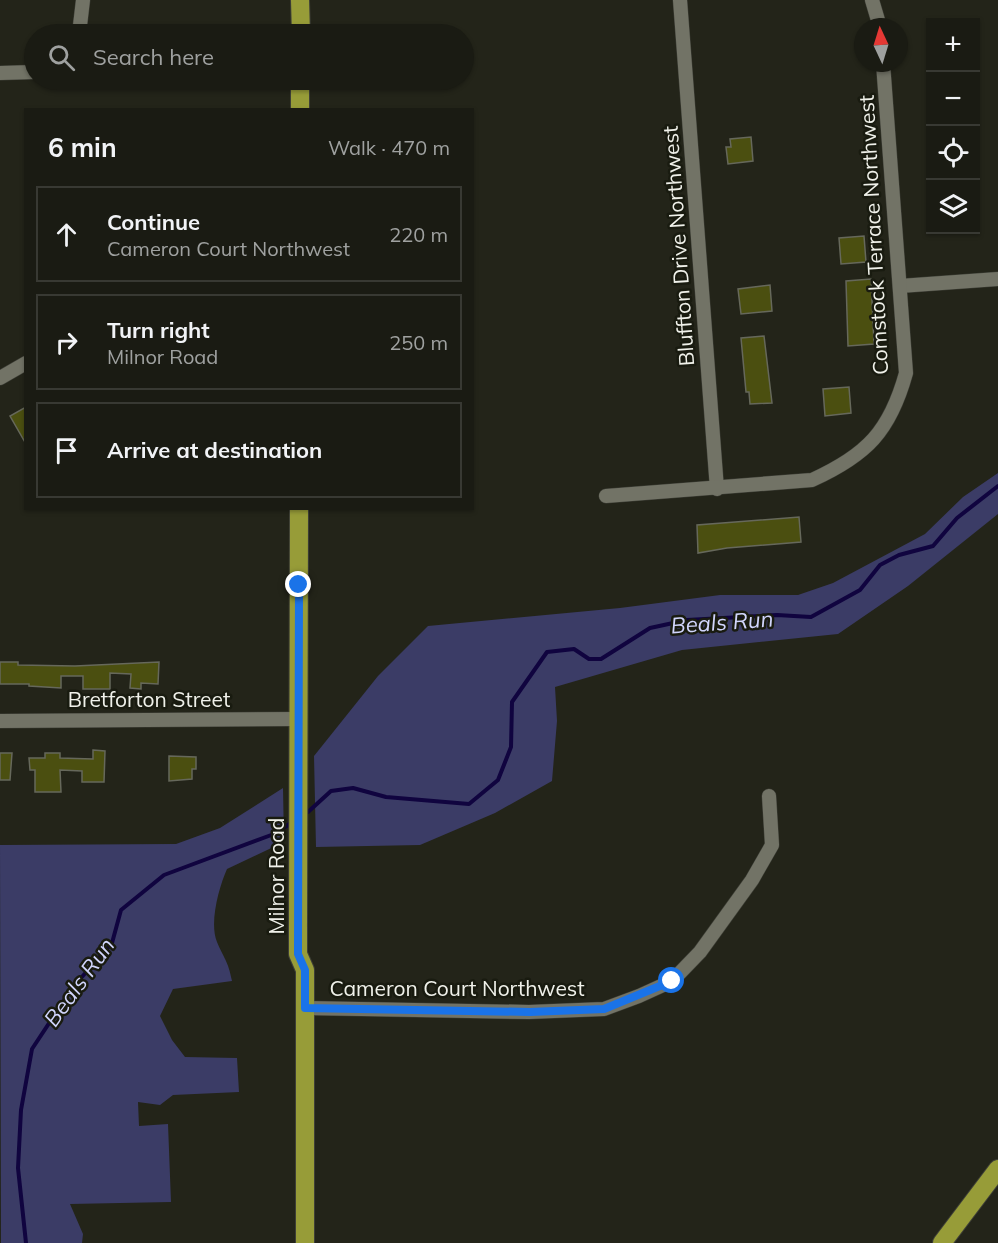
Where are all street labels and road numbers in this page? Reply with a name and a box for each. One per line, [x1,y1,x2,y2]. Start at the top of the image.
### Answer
street label: Comstock Terrace Northwest [853,94,893,376]
street label: Bluffton Drive Northwest [657,125,699,367]
street label: Bretforton Street [68,686,230,712]
street label: Milnor Road [263,818,289,934]
street label: Cameron Court Northwest [329,975,585,1001]

